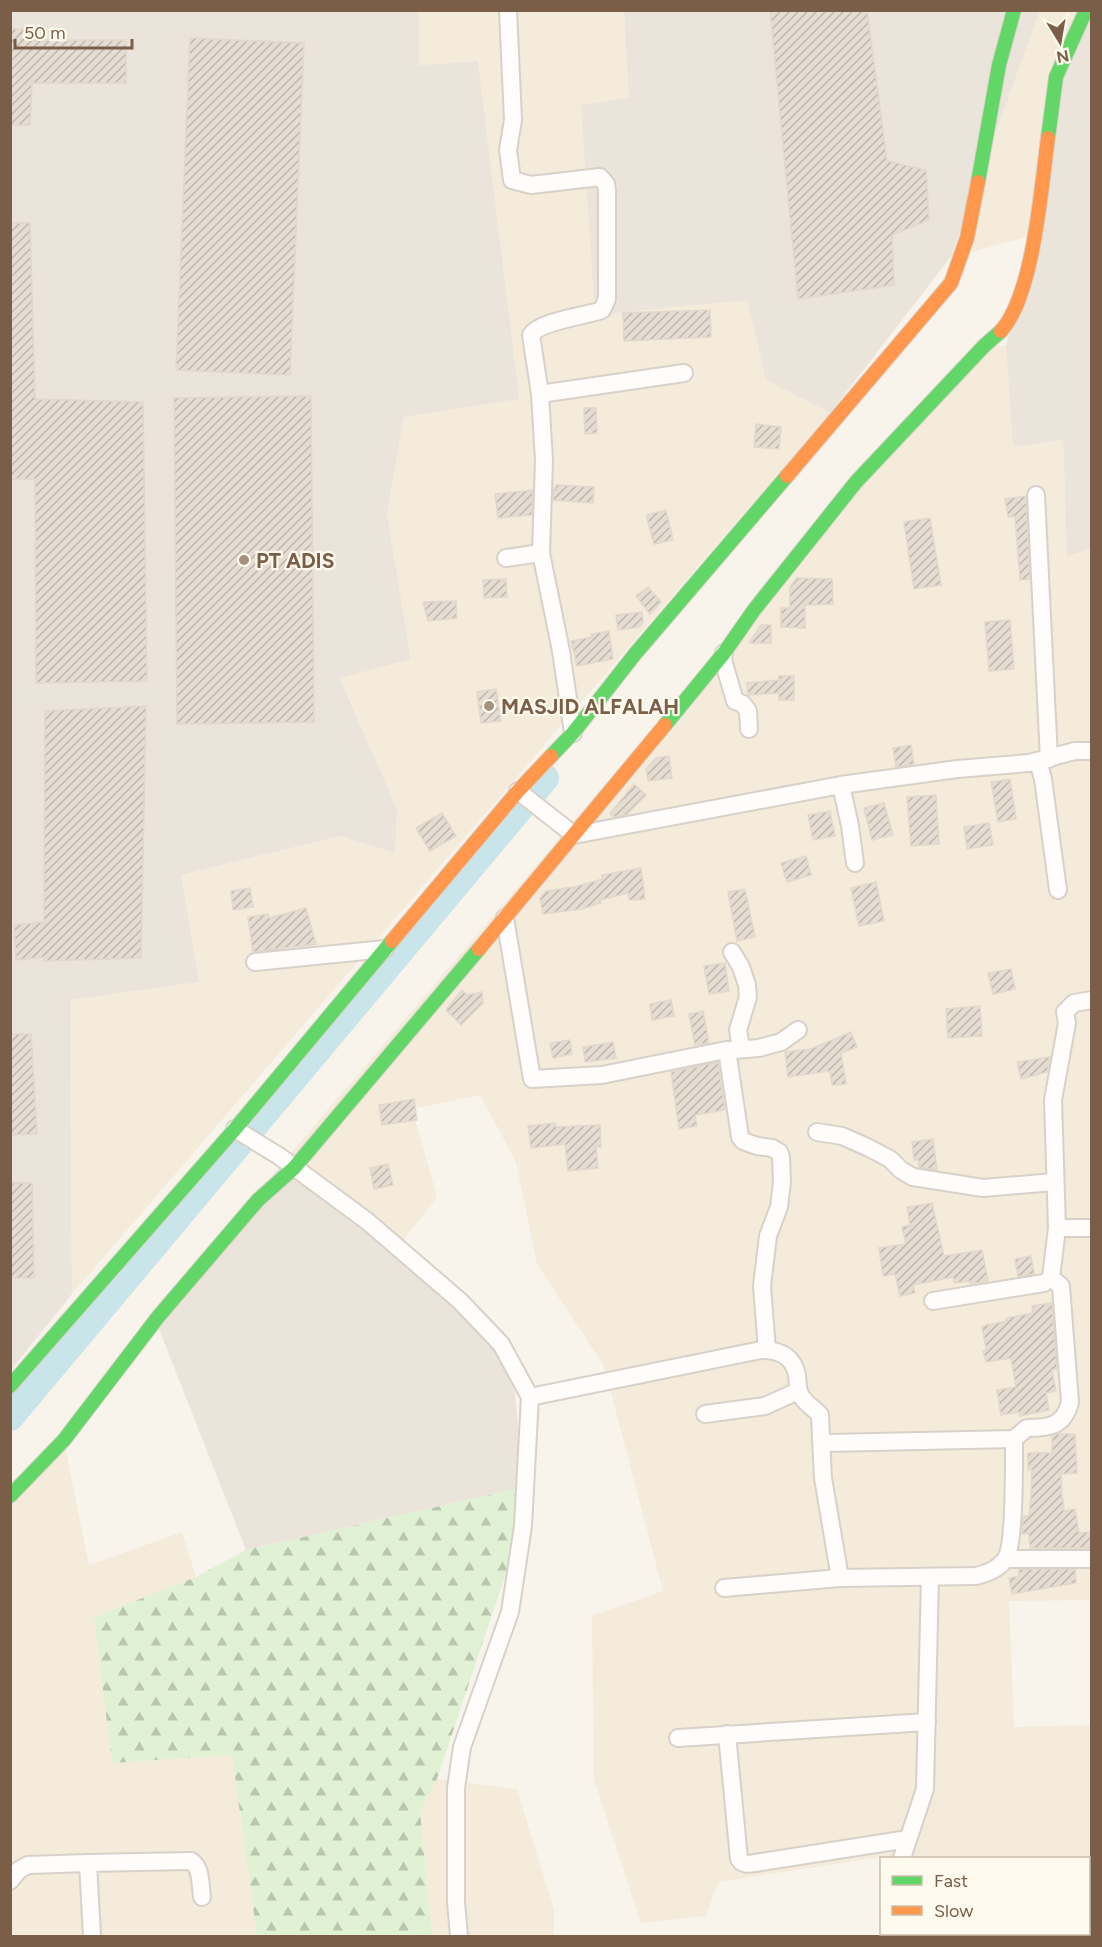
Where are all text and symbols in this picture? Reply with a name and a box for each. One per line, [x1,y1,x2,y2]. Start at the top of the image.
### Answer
scale bar [15,12,132,50]
north arrow [1030,12,1090,72]
text: 50 m [24,22,66,44]
text: N [1055,46,1071,67]
place label: PT ADIS [256,548,334,573]
marker: PT ADIS [237,553,251,567]
place label: MASJID ALFALAH [501,694,679,719]
marker: MASJID ALFALAH [482,699,496,713]
legend [880,1857,1090,1935]
text: Fast [934,1870,968,1892]
text: Slow [934,1900,973,1922]

